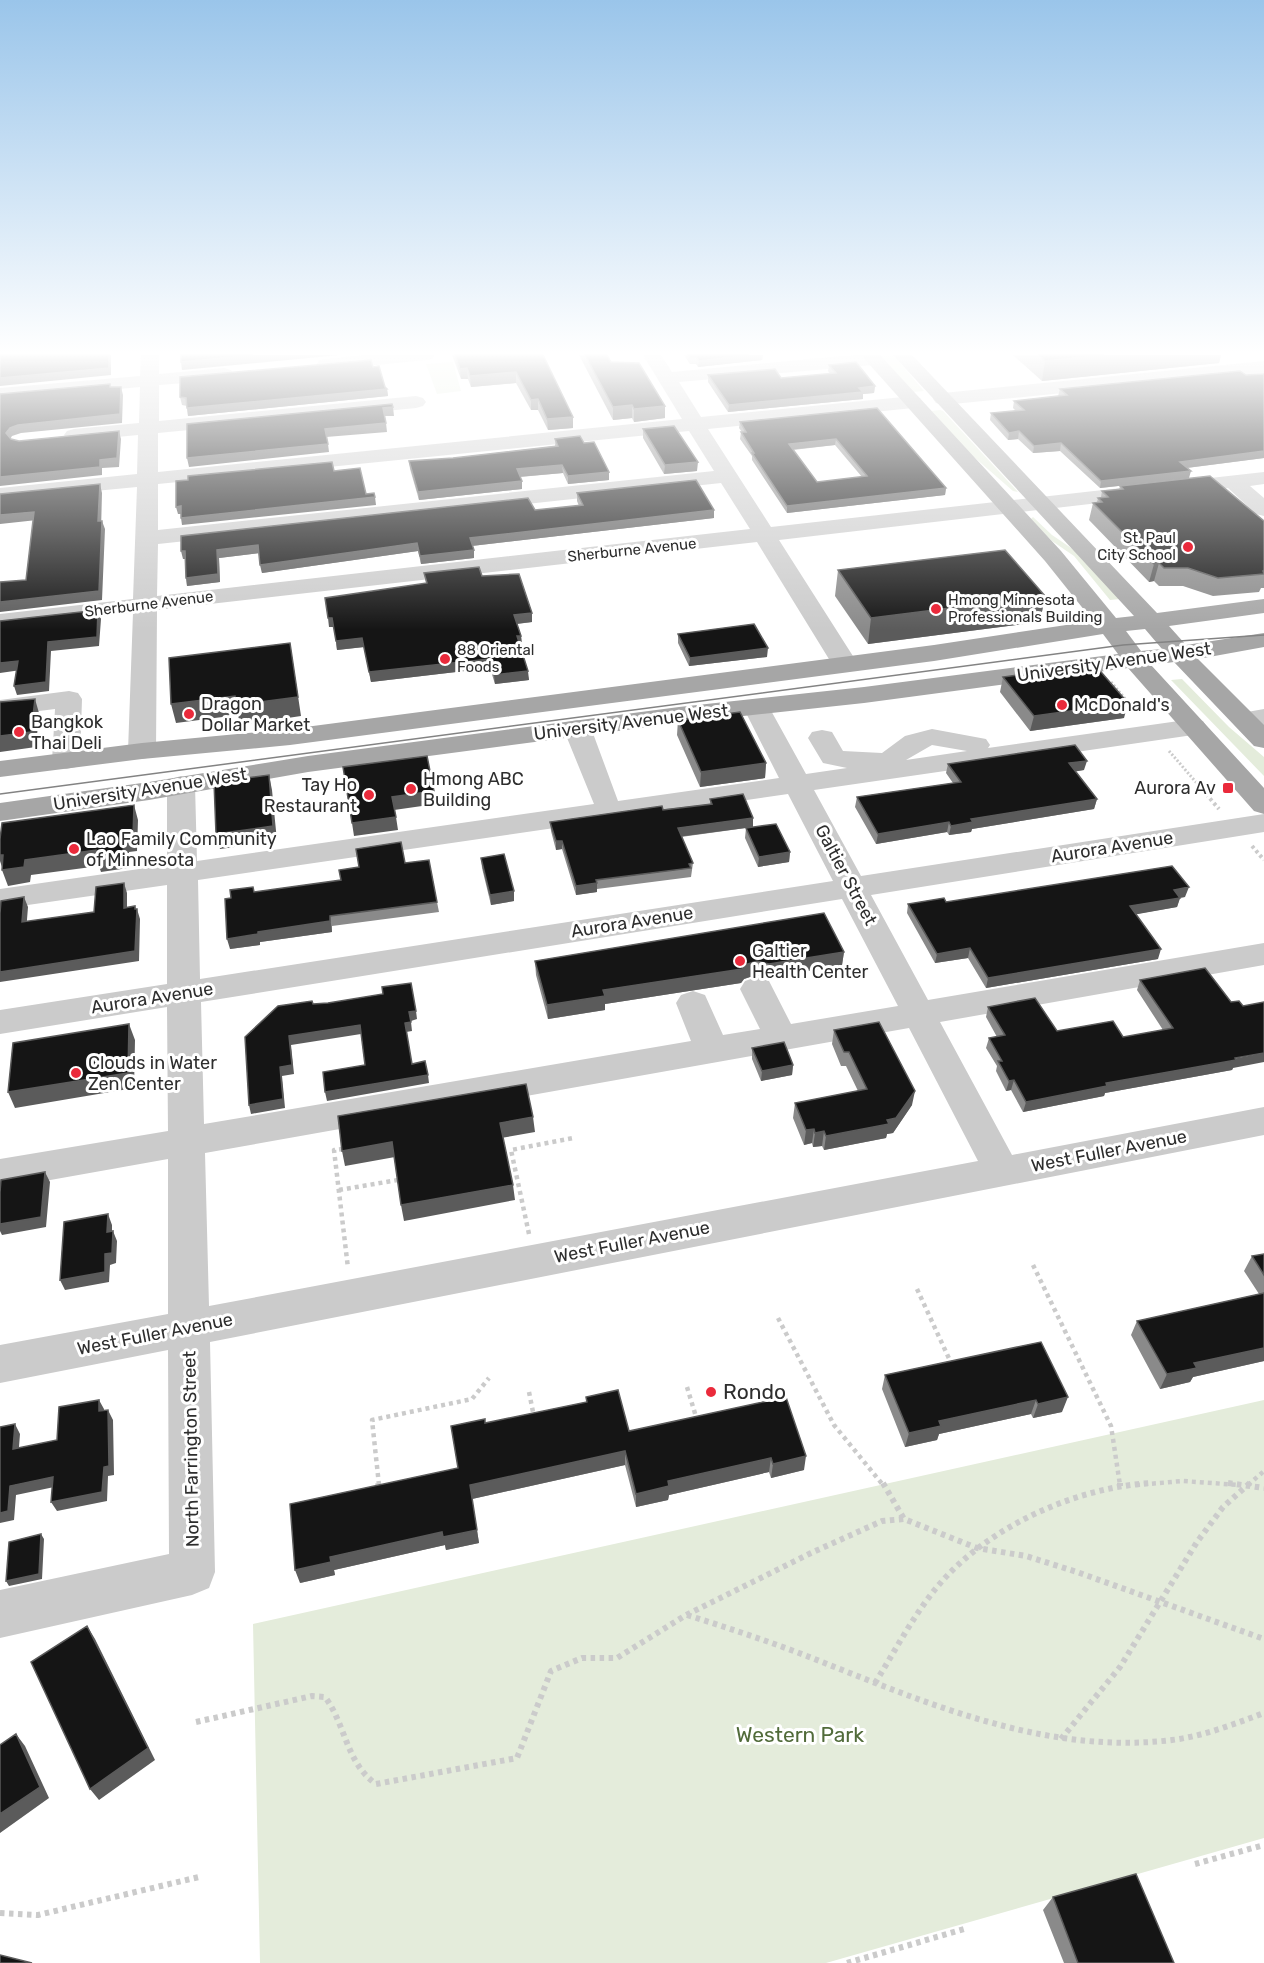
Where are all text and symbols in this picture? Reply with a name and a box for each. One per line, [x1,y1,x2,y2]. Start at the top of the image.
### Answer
place label: St. Paul City School [1097,529,1176,564]
street label: Sherburne Avenue [567,534,697,566]
marker: St. Paul City School [1181,540,1195,554]
street label: Sherburne Avenue [84,587,214,621]
place label: Hmong Minnesota Professionals Building [948,591,1103,626]
marker: Hmong Minnesota Professionals Building [929,602,943,616]
street label: University Avenue West [1015,637,1213,687]
place label: 88 Oriental Foods [457,641,534,676]
marker: 88 Oriental Foods [438,652,452,666]
place label: Dragon Dollar Market [201,693,310,736]
place label: McDonald's [1074,694,1170,716]
marker: McDonald's [1055,698,1069,712]
street label: University Avenue West [532,699,730,745]
marker: Dragon Dollar Market [182,707,196,721]
place label: Bangkok Thai Deli [31,711,104,754]
marker: Bangkok Thai Deli [12,725,26,739]
street label: University Avenue West [52,763,248,815]
place label: Hmong ABC Building [423,768,524,811]
place label: Tay Ho Restaurant [264,774,357,817]
place label: Aurora Av [1134,777,1216,799]
marker: Aurora Av [1221,781,1235,795]
marker: Hmong ABC Building [404,782,418,796]
marker: Tay Ho Restaurant [362,788,376,802]
street label: Galtier Street [810,821,882,929]
street label: Aurora Avenue [1049,826,1175,868]
place label: Lao Family Community of Minnesota [86,828,277,871]
marker: Lao Family Community of Minnesota [67,842,81,856]
street label: Aurora Avenue [569,901,695,943]
place label: Galtier Health Center [752,940,869,983]
marker: Galtier Health Center [733,954,747,968]
street label: Aurora Avenue [89,977,215,1019]
place label: Clouds in Water Zen Center [88,1052,217,1095]
marker: Clouds in Water Zen Center [69,1066,83,1080]
street label: West Fuller Avenue [1029,1125,1189,1177]
street label: West Fuller Avenue [552,1216,712,1268]
street label: West Fuller Avenue [75,1308,235,1360]
street label: North Farrington Street [178,1351,204,1547]
place label: Rondo [723,1379,786,1404]
marker: Rondo [704,1385,718,1399]
park label: Western Park [736,1722,864,1747]

